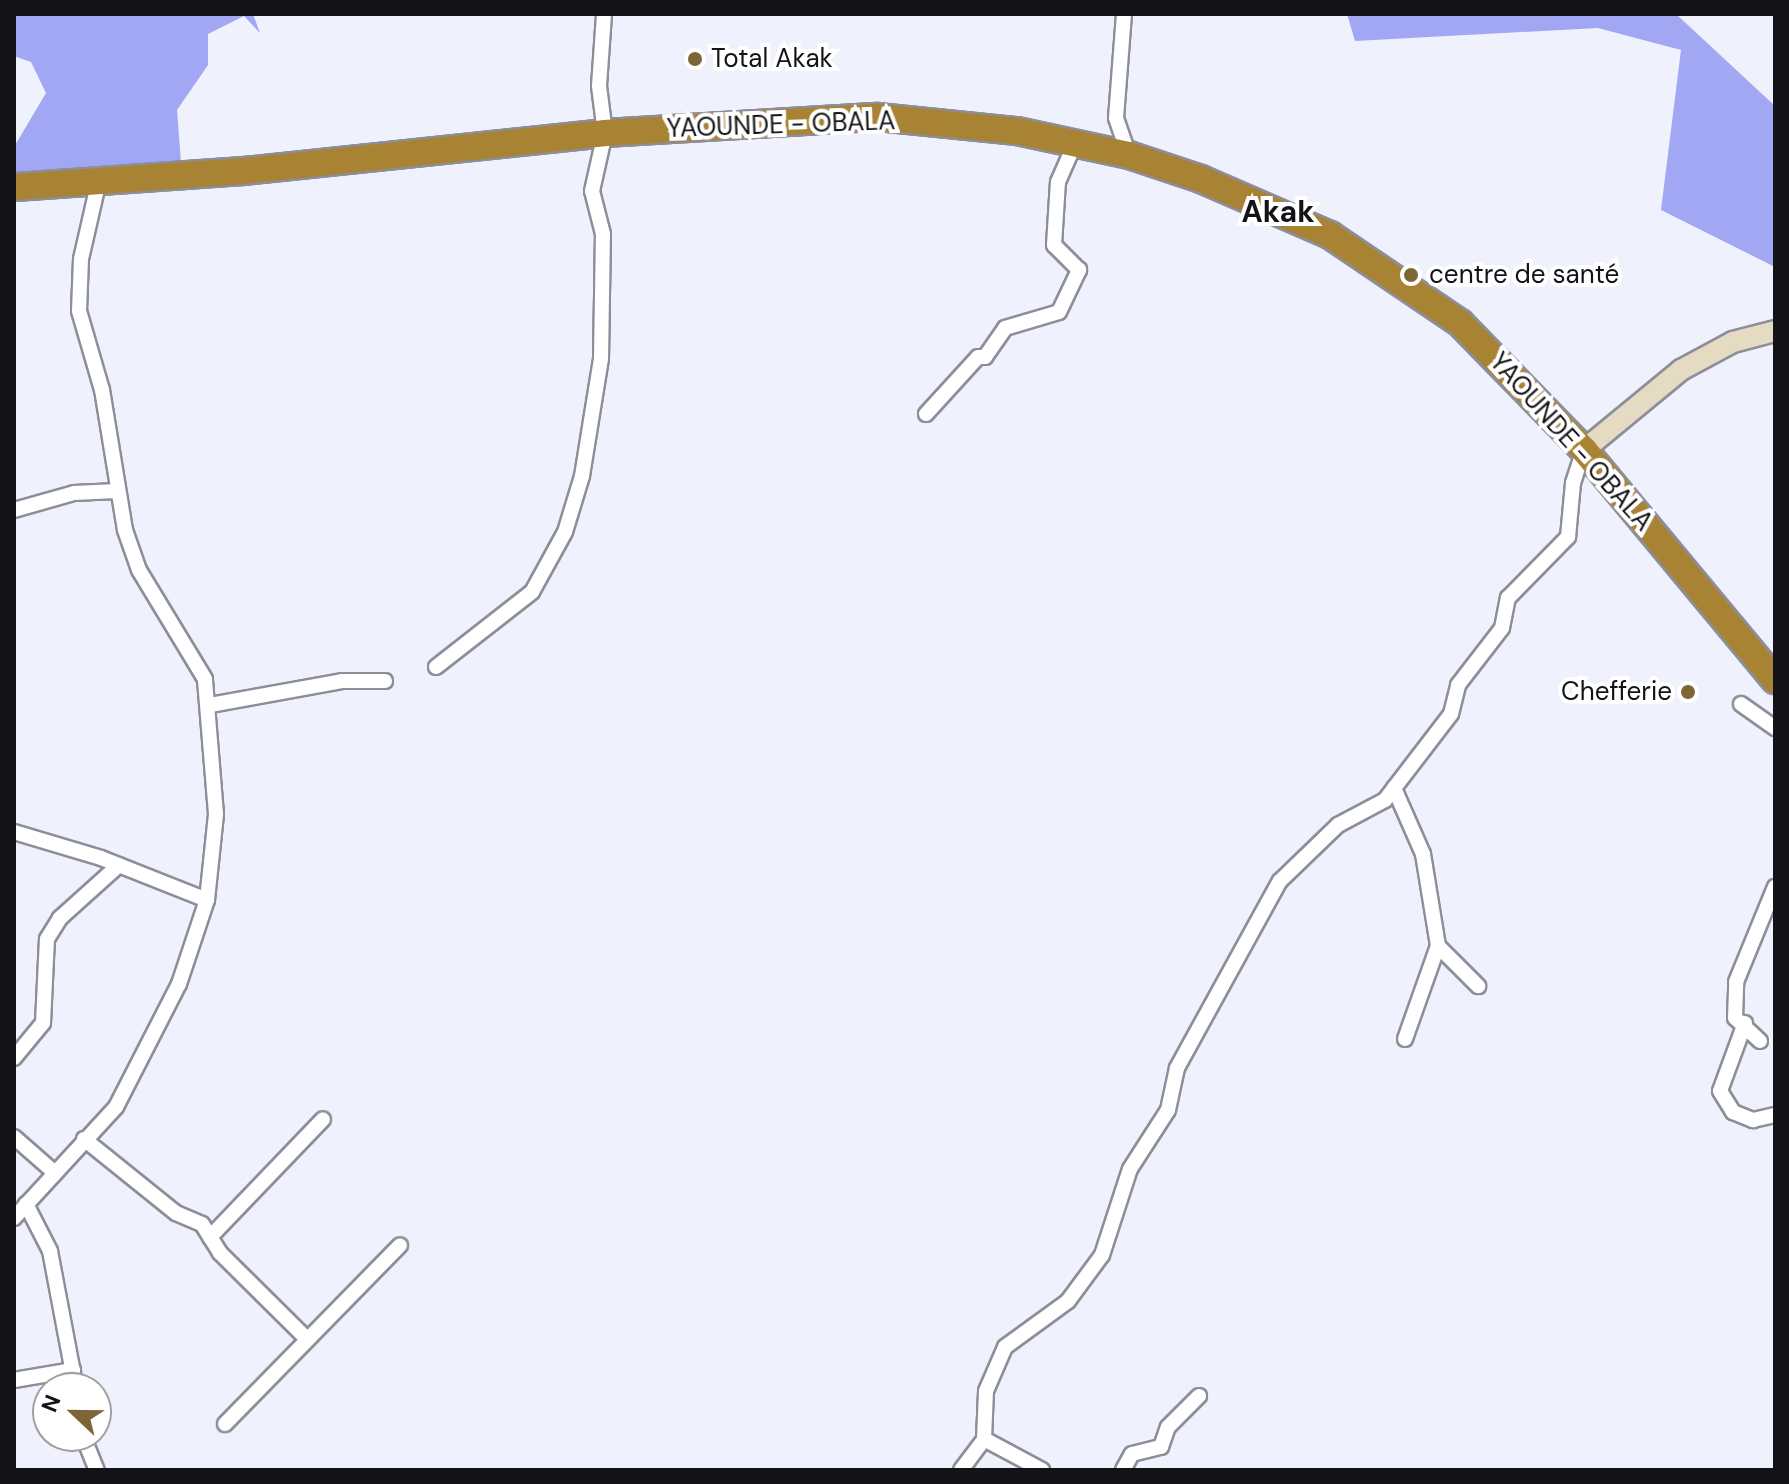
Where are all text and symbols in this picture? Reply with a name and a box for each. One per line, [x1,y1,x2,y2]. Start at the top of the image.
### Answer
place label: Total Akak [711,43,833,75]
marker: Total Akak [686,50,704,68]
street label: YAOUNDE - OBALA [666,105,896,145]
district label: Akak [1242,194,1314,230]
place label: centre de santé [1429,259,1619,291]
marker: centre de santé [1400,264,1422,286]
street label: YAOUNDE - OBALA [1483,347,1659,537]
place label: Chefferie [1561,676,1672,708]
marker: Chefferie [1679,683,1697,701]
north arrow [32,1372,112,1452]
text: N [35,1391,68,1416]

